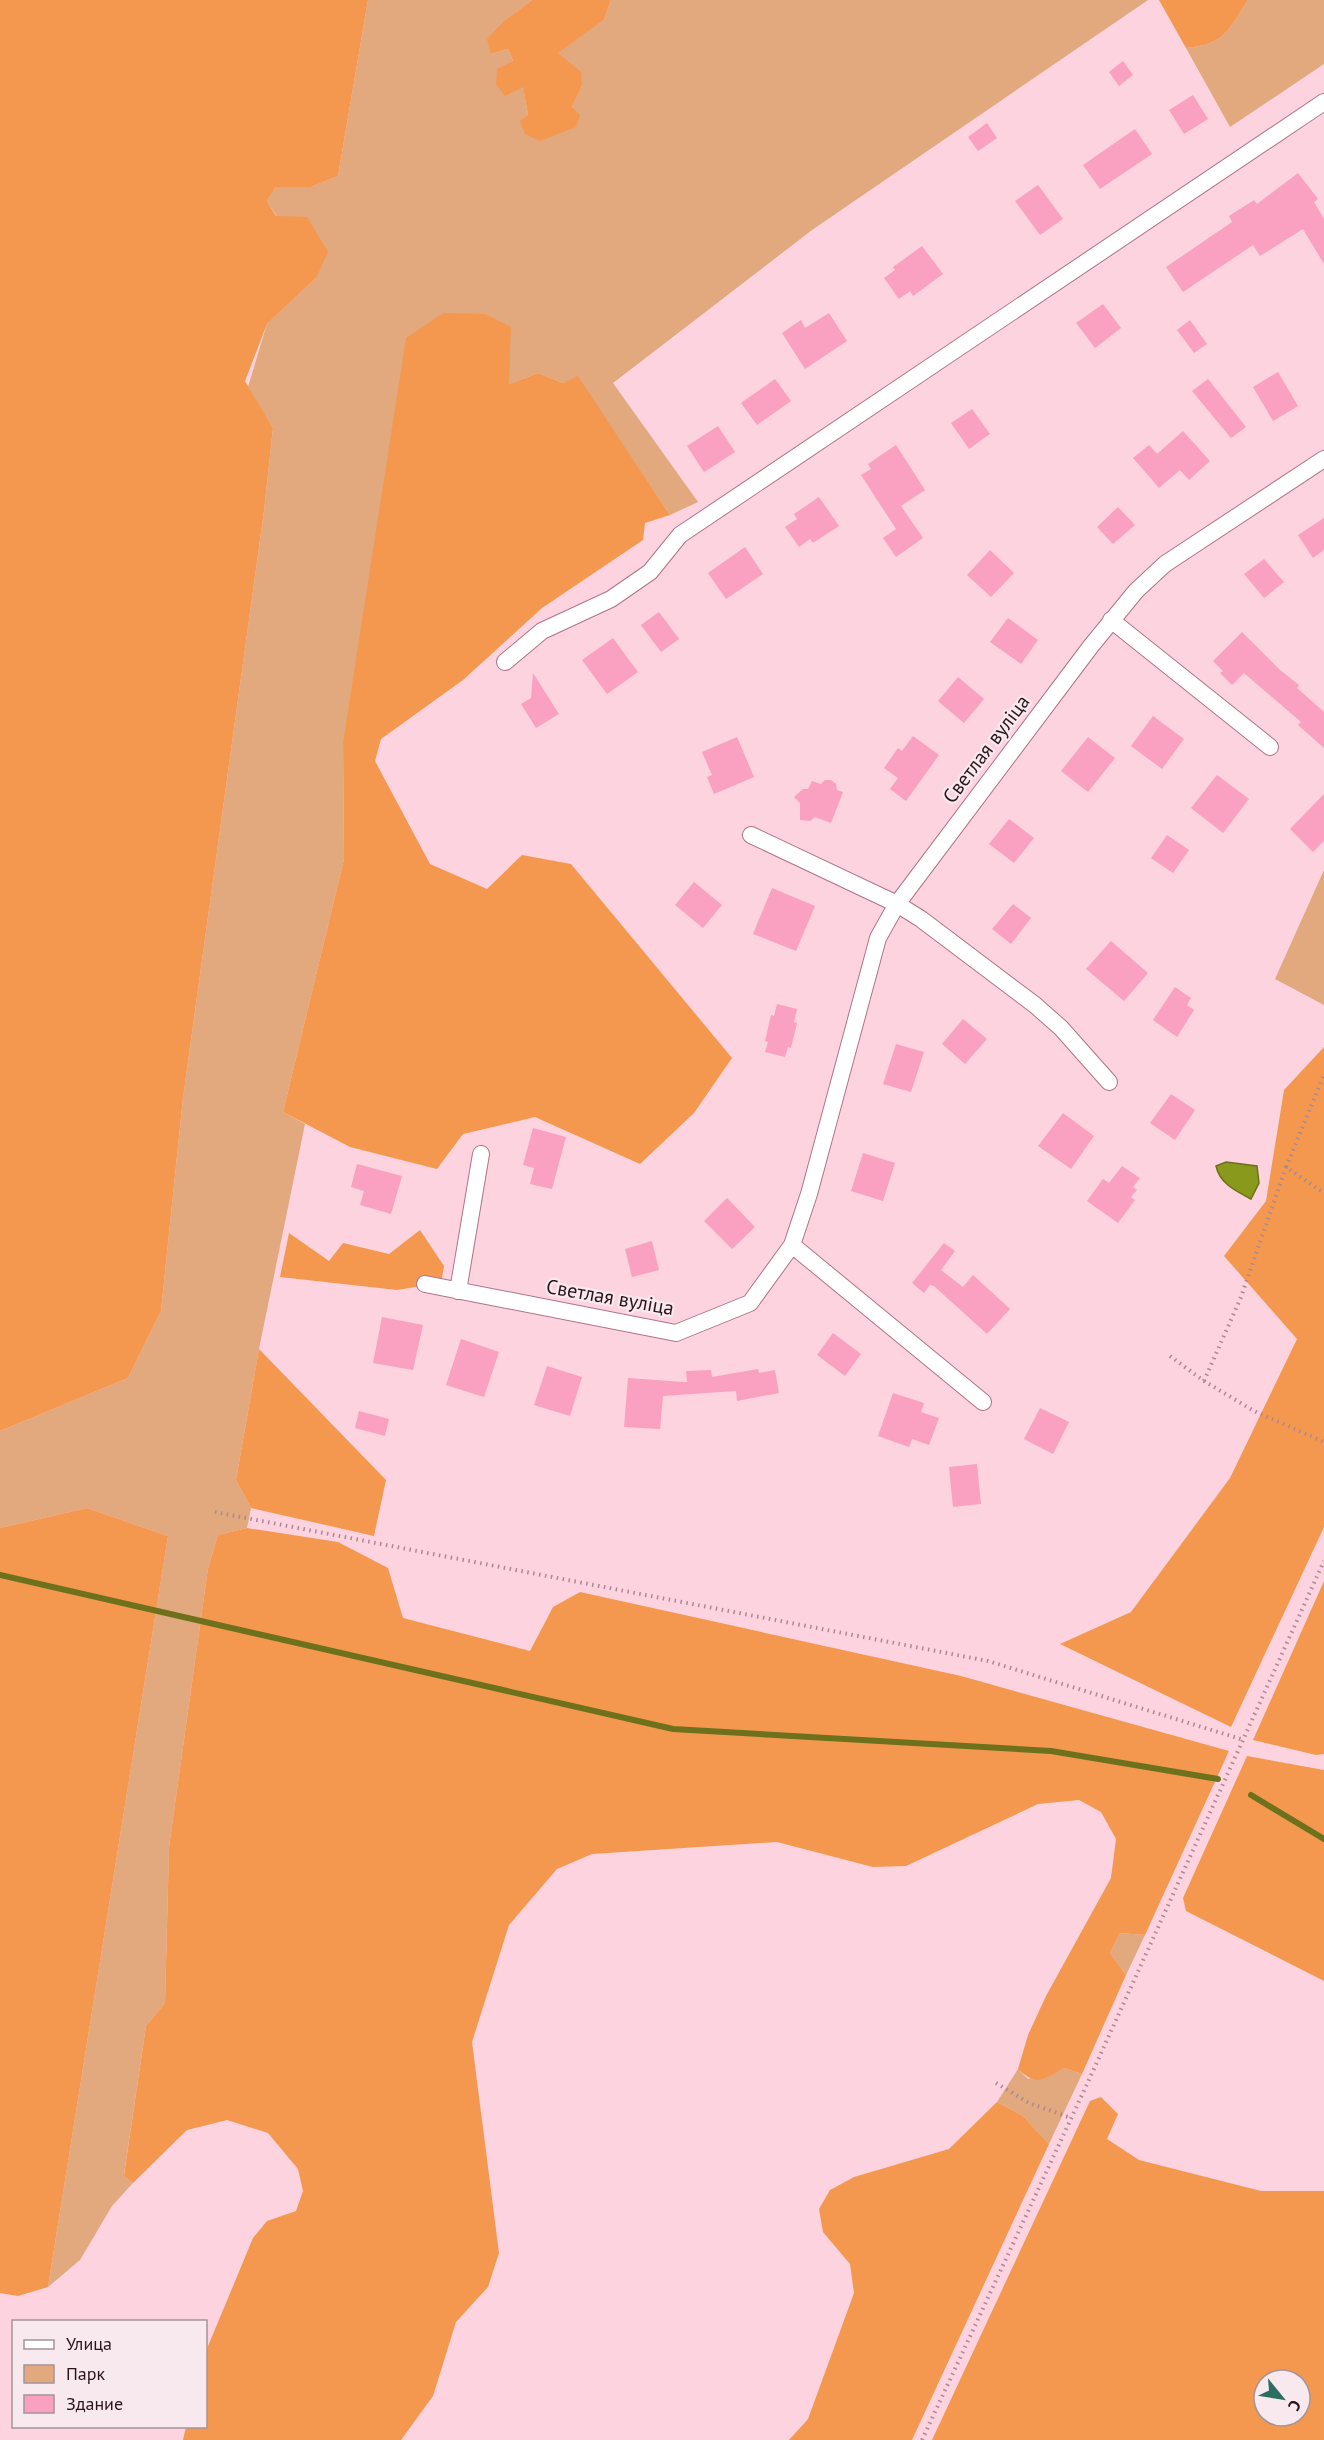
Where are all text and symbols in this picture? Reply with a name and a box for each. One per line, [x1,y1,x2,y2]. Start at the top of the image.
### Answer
street label: Светлая вуліца [937,690,1035,808]
street label: Светлая вуліца [544,1273,676,1321]
legend [12,2320,207,2428]
text: Улица [66,2332,112,2355]
text: Парк [66,2362,106,2385]
north arrow [1252,2368,1312,2428]
text: Здание [66,2392,123,2415]
text: С [1284,2397,1306,2414]

